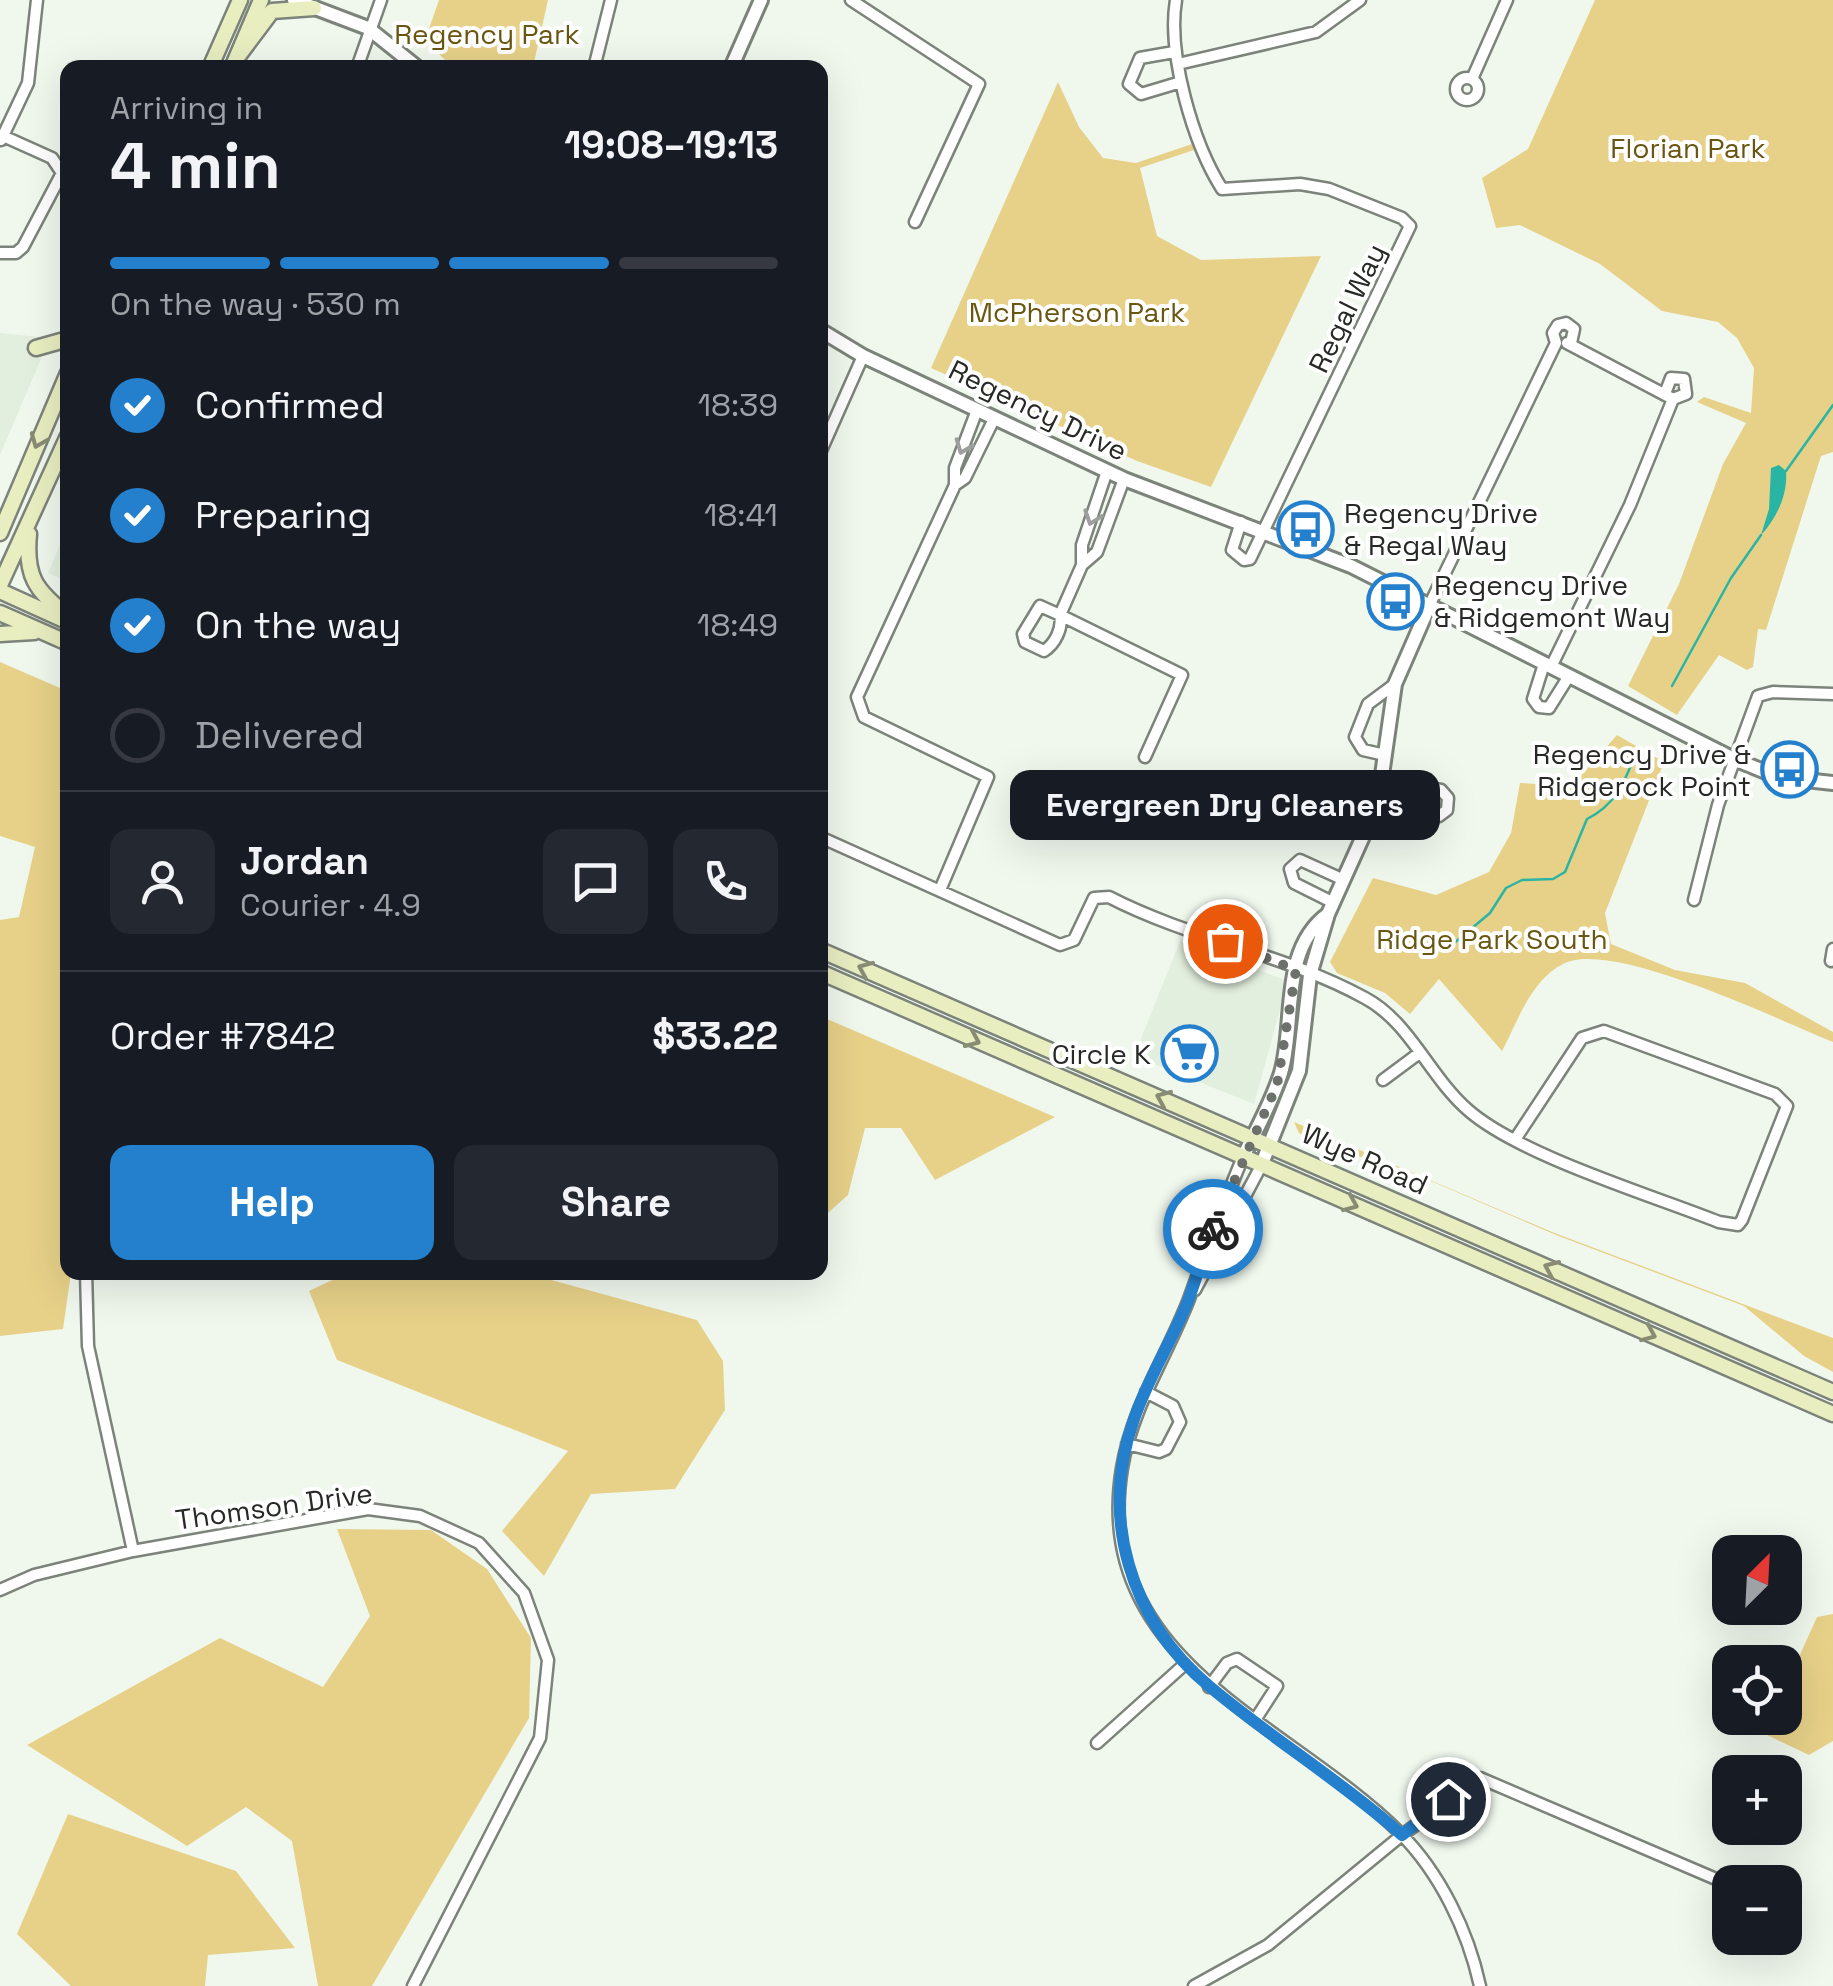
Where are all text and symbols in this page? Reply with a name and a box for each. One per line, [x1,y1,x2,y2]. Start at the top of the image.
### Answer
park label: Regency Park [394,16,580,52]
text: Arriving in [110,88,263,128]
text: 19:08–19:13 [564,121,778,169]
text: 4 min [110,124,281,207]
park label: Florian Park [1610,130,1766,166]
street label: Regal Way [1300,238,1394,378]
text: On the way · 530 m [110,284,401,324]
park label: McPherson Park [969,294,1185,330]
street label: Regency Drive [943,351,1133,469]
icon: check [110,378,165,433]
text: Confirmed [195,381,385,429]
text: 18:39 [698,385,778,425]
one-way arrow [29,432,49,449]
one-way arrow [954,437,975,454]
icon: check [110,488,165,543]
text: Preparing [195,491,372,539]
text: 18:41 [704,495,778,535]
place label: Regency Drive & Regal Way [1344,495,1538,563]
bus stop icon: Regency Drive & Regal Way [1275,499,1335,559]
one-way arrow [1083,508,1103,525]
place label: Regency Drive & Ridgemont Way [1434,567,1670,635]
bus stop icon: Regency Drive & Ridgemont Way [1365,571,1425,631]
icon: check [110,598,165,653]
text: On the way [195,601,401,649]
text: 18:49 [697,605,778,645]
text: Delivered [195,711,364,759]
place label: Regency Drive & Ridgerock Point [1533,736,1751,804]
bus stop icon: Regency Drive & Ridgerock Point [1760,740,1820,800]
callout: Evergreen Dry Cleaners [1010,771,1440,841]
text: Evergreen Dry Cleaners [1046,785,1404,825]
button: person [110,829,215,934]
button: chat [543,829,648,934]
button: phone [673,829,778,934]
text: Jordan [240,837,369,885]
text: Courier · 4.9 [240,885,421,925]
pin [1183,899,1268,984]
icon: bag [1198,914,1253,969]
park label: Ridge Park South [1376,921,1608,957]
one-way arrow [857,961,875,981]
text: Order #7842 [110,1012,336,1060]
text: $33.22 [652,1012,778,1060]
supermarket icon: Circle K [1160,1024,1220,1084]
one-way arrow [963,1028,981,1048]
place label: Circle K [1052,1036,1151,1072]
one-way arrow [1155,1090,1173,1110]
street label: Wye Road [1296,1115,1434,1203]
button: Help [110,1145,434,1260]
button: Share [454,1145,778,1260]
courier [1163,1179,1263,1279]
one-way arrow [1341,1193,1359,1213]
icon: bike [1186,1202,1241,1257]
one-way arrow [1543,1260,1561,1280]
one-way arrow [1639,1322,1657,1342]
street label: Thomson Drive [173,1474,375,1538]
north arrow [1712,1535,1802,1625]
map controls [1712,1535,1802,1955]
button: locate [1712,1645,1802,1735]
button: + [1712,1755,1802,1845]
pin [1406,1757,1491,1842]
icon: home [1421,1772,1476,1827]
button: − [1712,1865,1802,1955]

